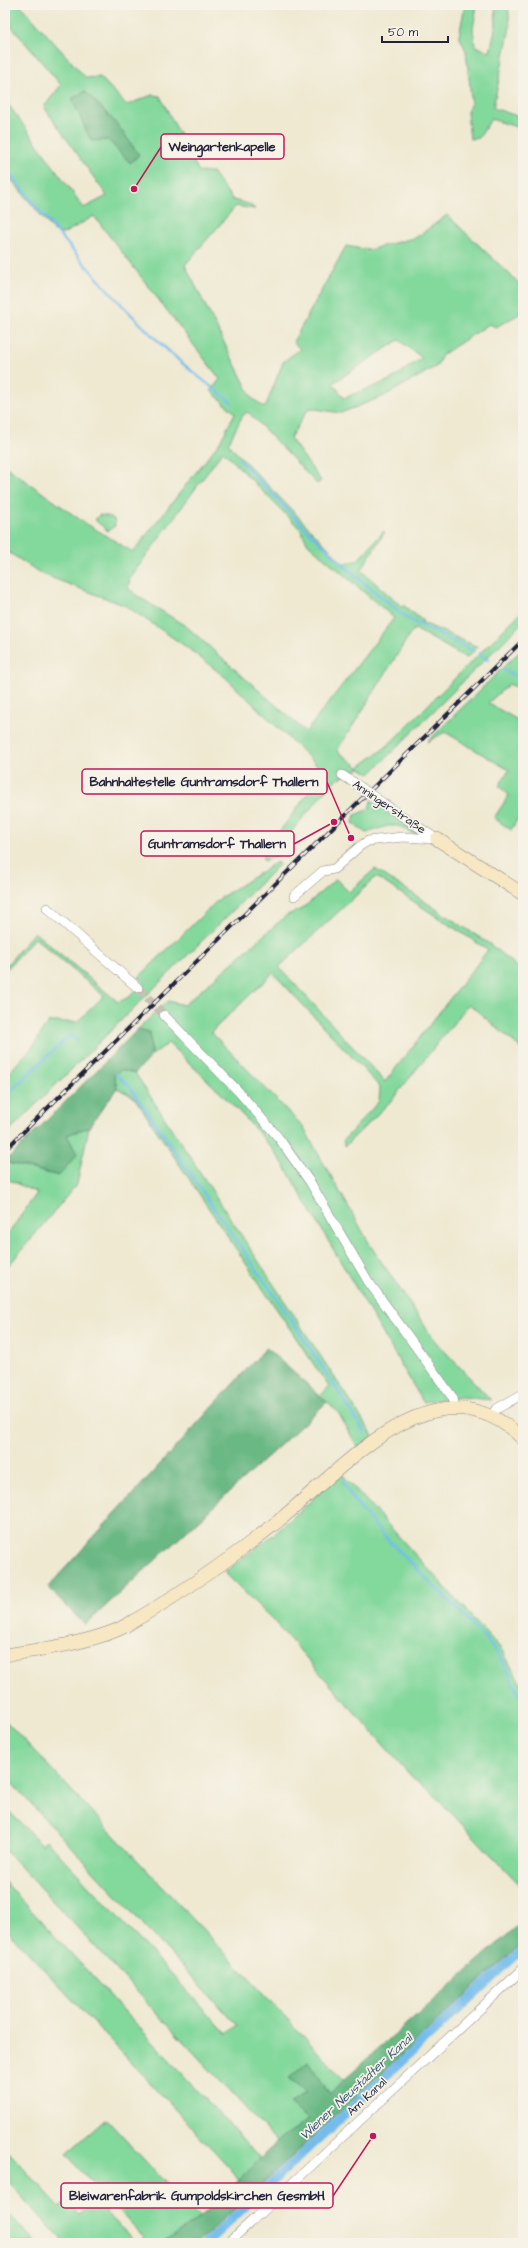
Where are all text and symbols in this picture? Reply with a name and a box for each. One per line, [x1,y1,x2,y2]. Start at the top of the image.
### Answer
scale bar [382,18,448,44]
text: 50 m [388,24,419,41]
callout: Weingartenkapelle [161,134,284,159]
text: Weingartenkapelle [168,138,276,158]
callout: Bahnhaltestelle Guntramsdorf Thallern [82,769,327,794]
text: Bahnhaltestelle Guntramsdorf Thallern [89,773,319,791]
street label: Anningerstraße [348,776,430,839]
callout: Guntramsdorf Thallern [141,831,294,856]
text: Guntramsdorf Thallern [148,835,286,853]
water label: Wiener Neustädter Kanal [296,2029,418,2144]
street label: Am Kanal [343,2074,391,2120]
callout: Bleiwarenfabrik Gumpoldskirchen GesmbH [61,2183,333,2208]
text: Bleiwarenfabrik Gumpoldskirchen GesmbH [69,2187,325,2206]

